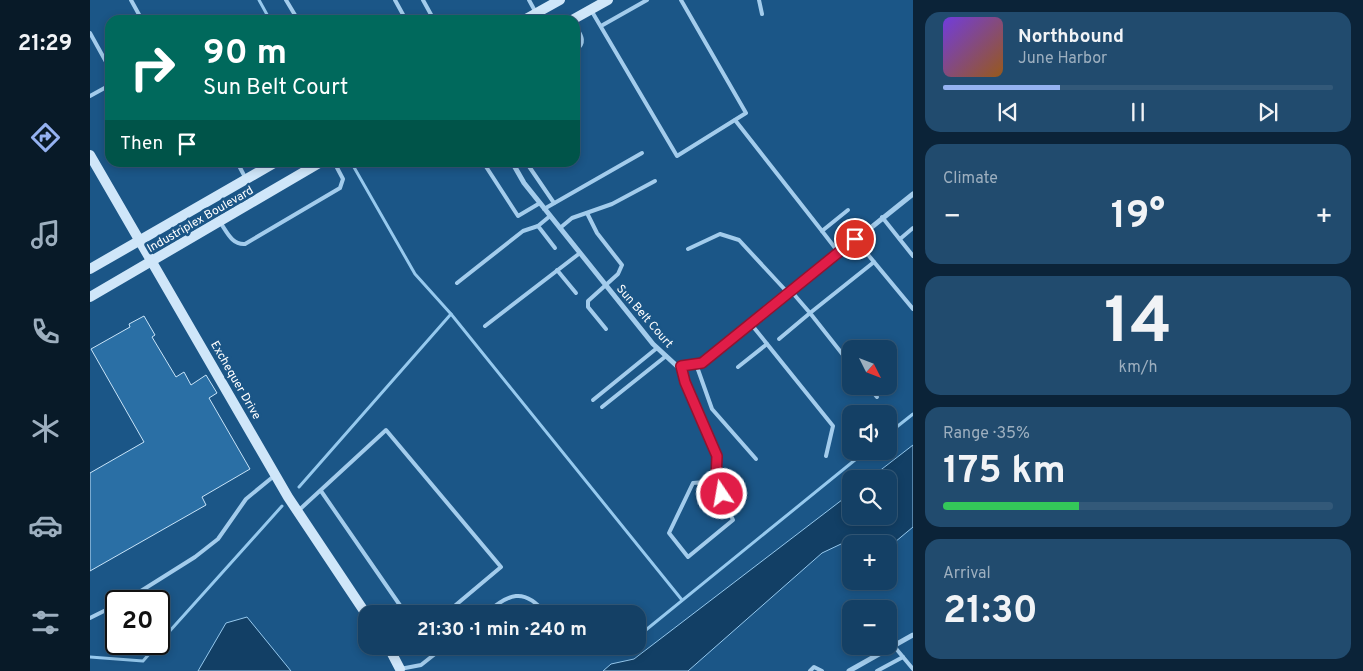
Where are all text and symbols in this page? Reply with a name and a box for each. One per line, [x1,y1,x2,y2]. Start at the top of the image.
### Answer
text: Northbound [1018,25,1124,49]
text: 21:29 [18,31,72,58]
text: 90 m [203,32,287,76]
icon: right [120,35,185,100]
text: June Harbor [1018,49,1107,69]
text: Sun Belt Court [203,75,348,102]
icon: previous [994,98,1022,126]
icon: pause [1124,98,1152,126]
icon: next [1254,98,1282,126]
icon: directions [28,120,63,155]
icon: arrive [173,130,201,158]
text: Then [120,132,163,156]
text: Climate [943,169,998,189]
street label: Industriplex Boulevard [144,183,257,257]
text: 19° [1111,193,1165,242]
text: − [943,200,961,236]
text: + [1315,200,1333,236]
icon: music [28,217,63,252]
pin [834,218,876,260]
icon: arrive [841,225,869,253]
street label: Sun Belt Court [612,281,676,352]
text: 14 [1104,284,1172,366]
icon: phone [28,314,63,349]
street label: Exchequer Drive [206,338,264,423]
north arrow [842,340,898,395]
map controls [842,340,897,655]
text: km/h [1119,358,1157,378]
button: sound [842,405,897,460]
icon: climate [28,411,63,446]
text: Range · 35% [943,424,1030,444]
text: 175 km [943,448,1066,497]
position arrow [695,467,747,519]
button: search [842,470,897,525]
icon: car [28,508,63,543]
button: + [842,535,897,590]
text: Arrival [943,564,991,584]
text: 21:30 [943,588,1038,637]
speed limit sign: 20 [105,590,170,655]
button: − [842,600,897,655]
icon: filters [28,605,63,640]
text: 21:30 · 1 min · 240 m [417,618,587,642]

